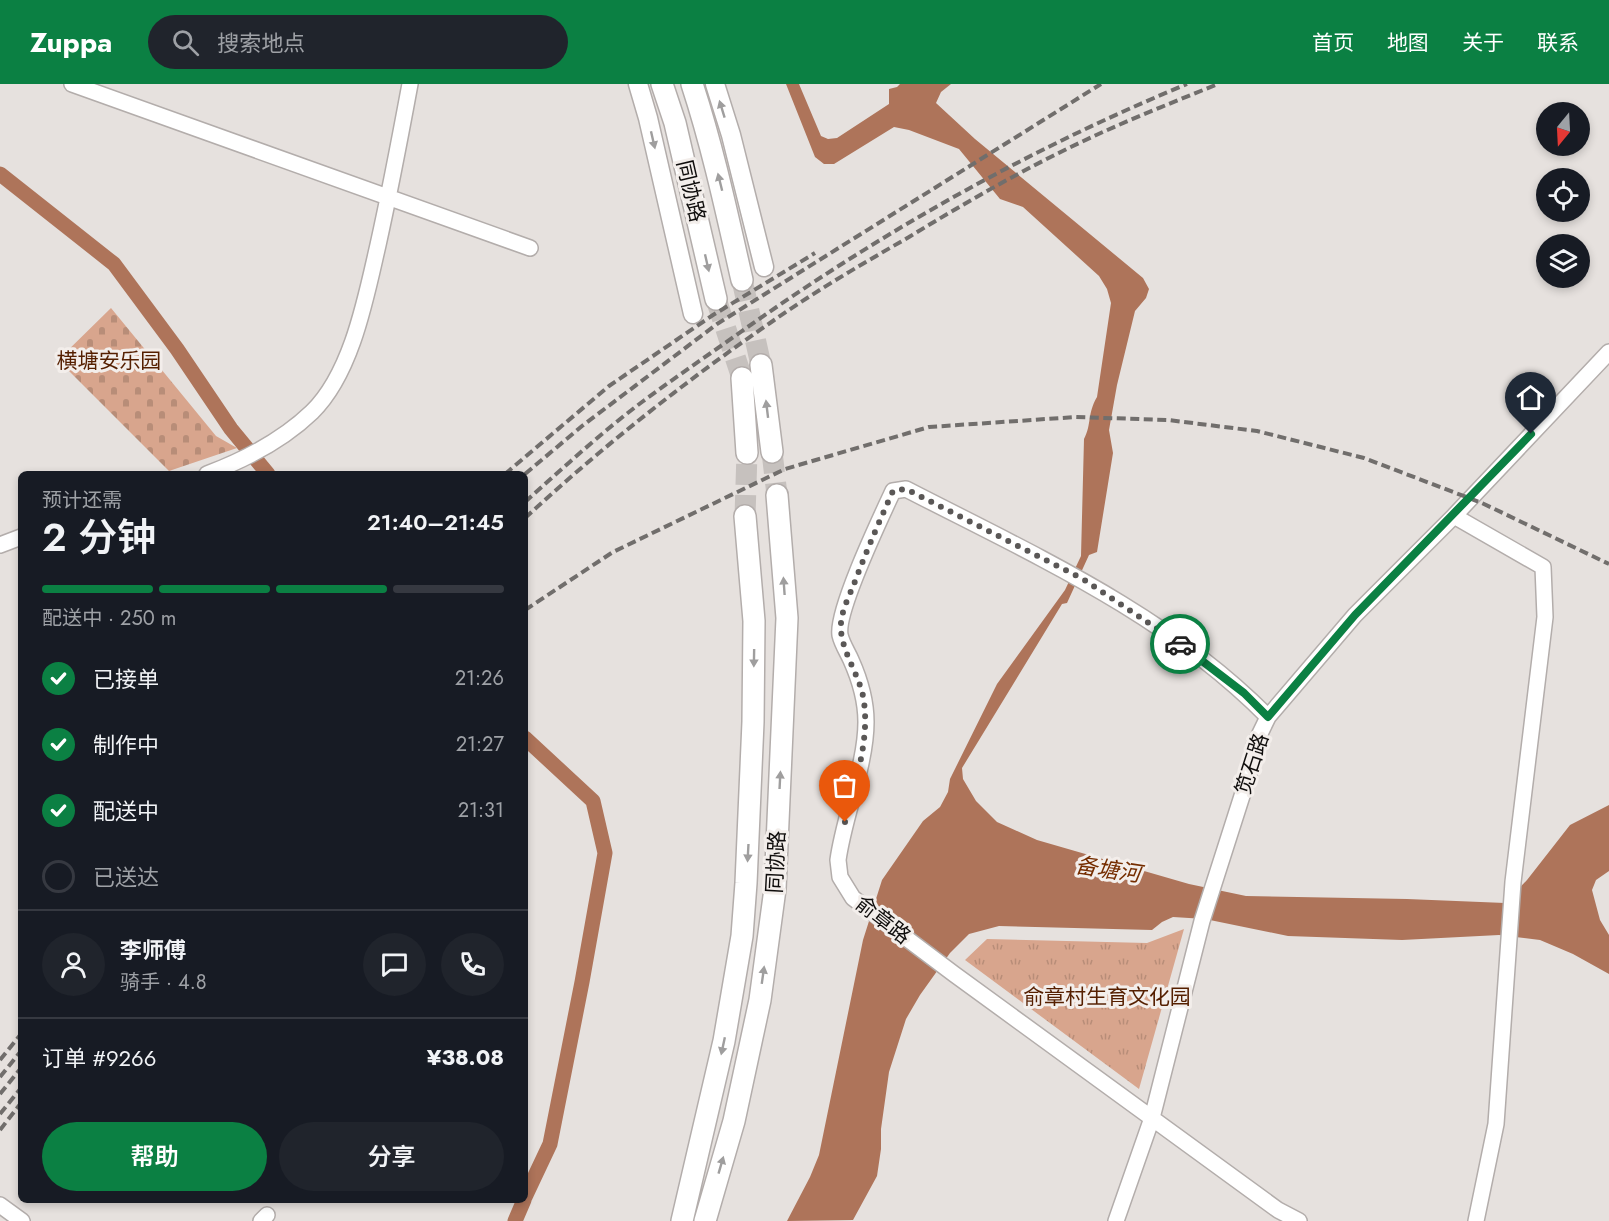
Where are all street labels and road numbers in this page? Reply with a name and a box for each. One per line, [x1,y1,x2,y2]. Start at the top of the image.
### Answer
street label: 同协路 [669,157,713,225]
street label: 笕石路 [1228,729,1276,799]
street label: 同协路 [759,830,793,894]
street label: 俞章路 [849,889,917,951]

